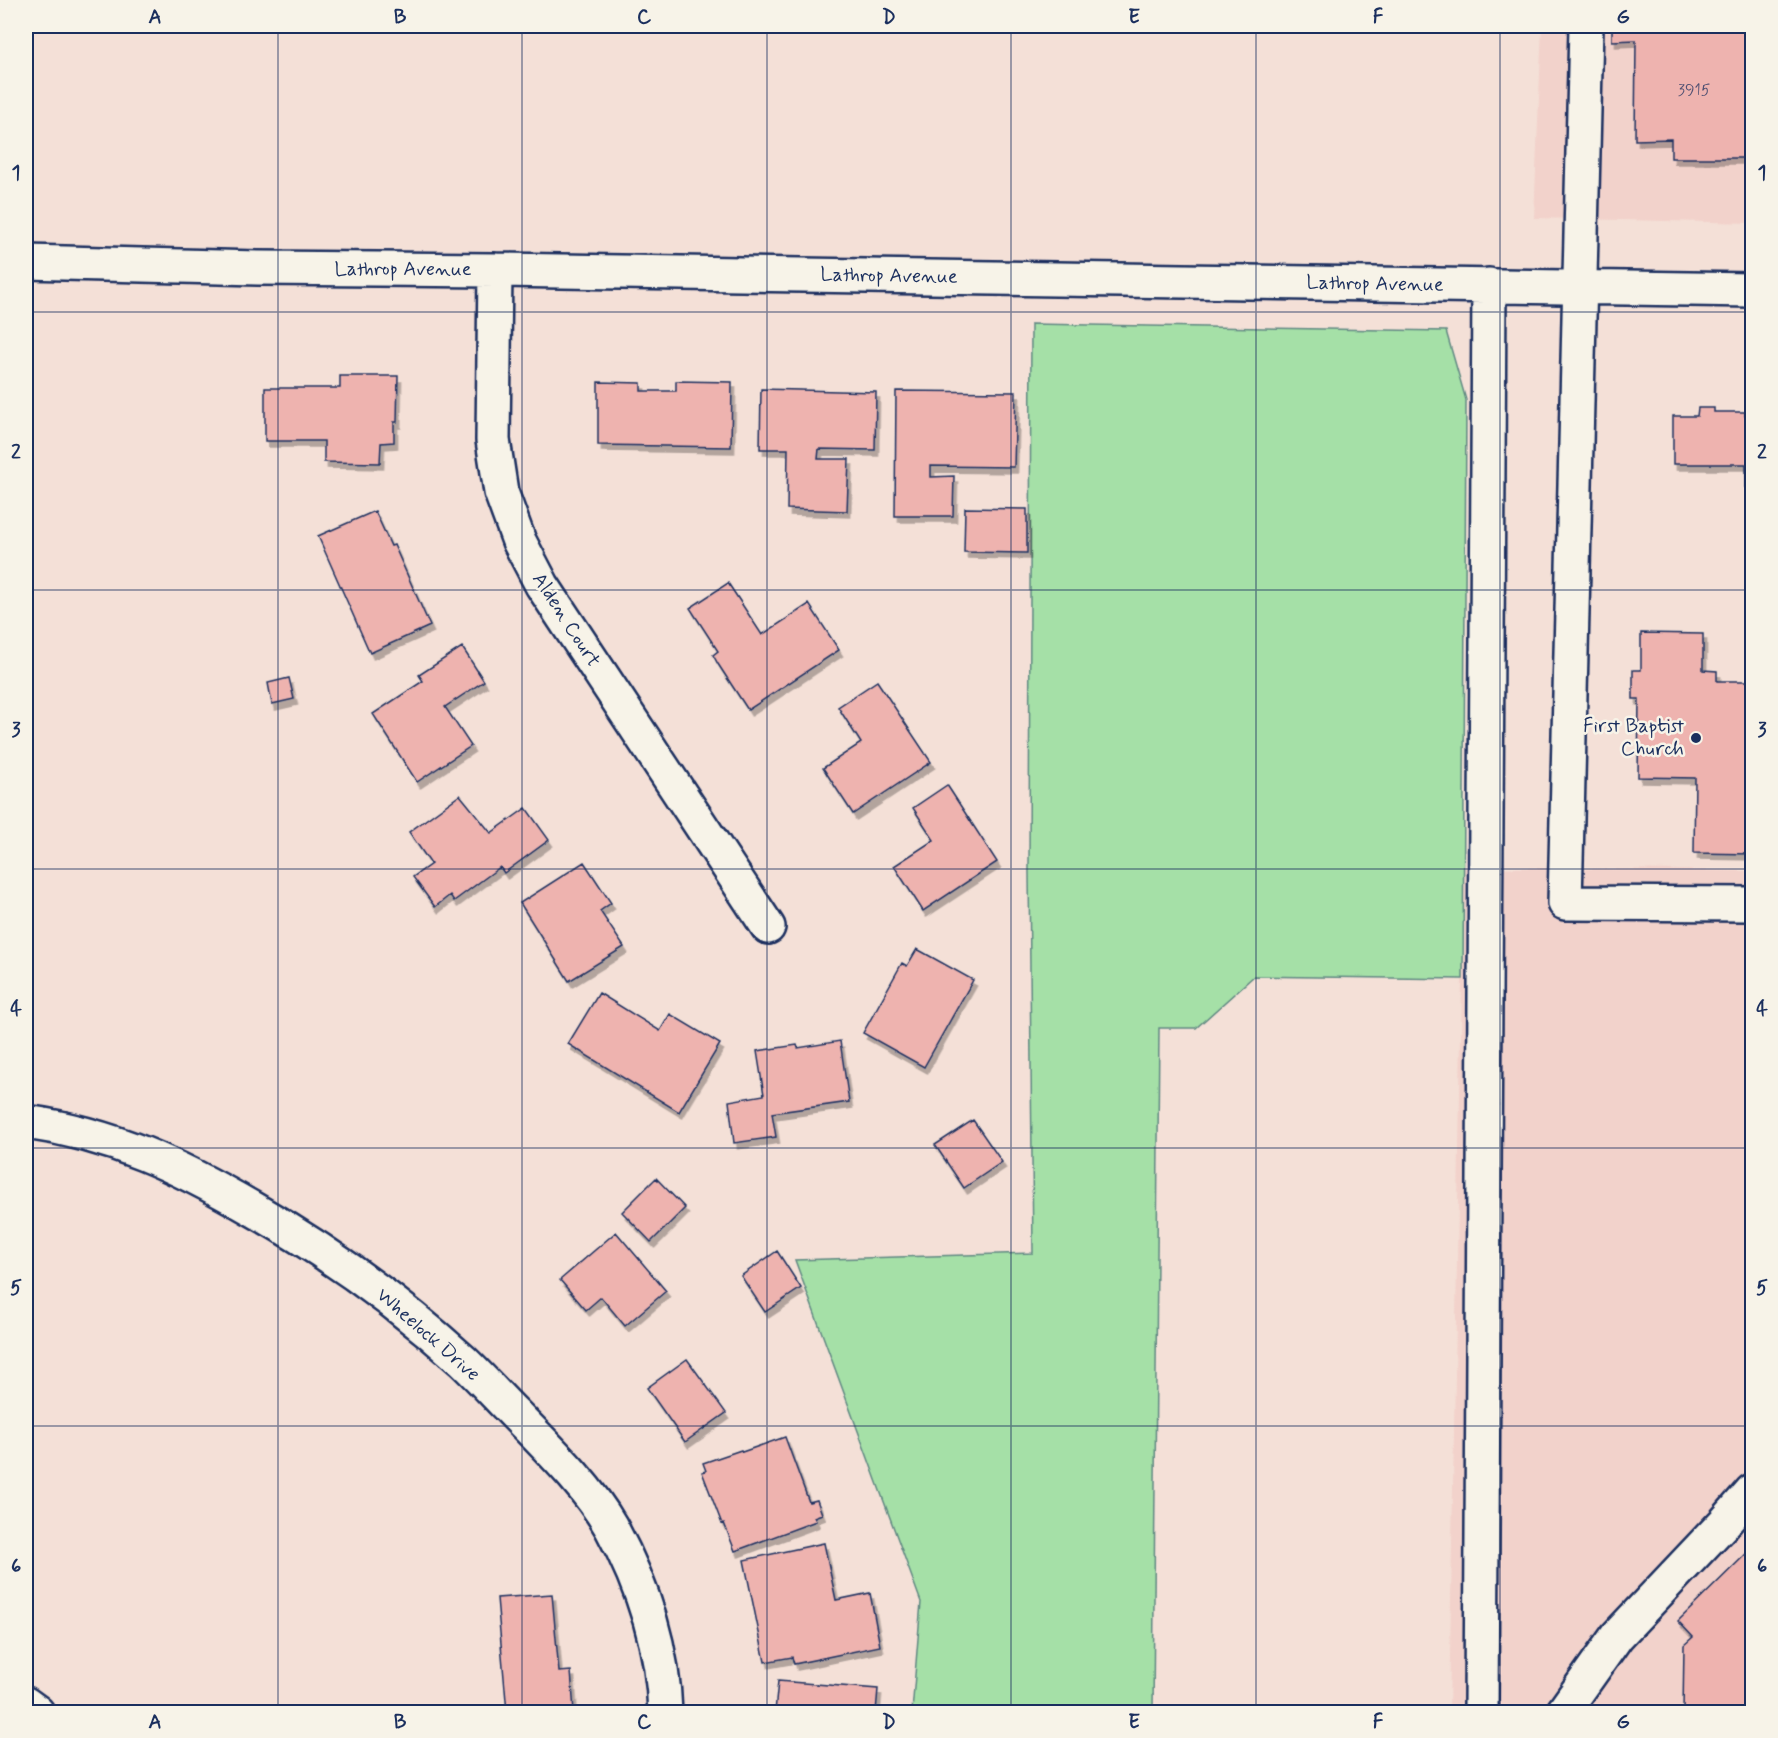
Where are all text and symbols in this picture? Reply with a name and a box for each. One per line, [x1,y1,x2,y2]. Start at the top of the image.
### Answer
text: A [148,4,162,31]
text: B [394,4,407,31]
text: C [637,4,652,31]
text: D [882,4,896,31]
text: E [1128,4,1140,31]
text: F [1373,4,1384,31]
text: G [1616,4,1630,31]
house number: 3915 [1678,80,1710,101]
text: 1 [12,160,20,187]
text: 1 [1758,160,1766,187]
street label: Lathrop Avenue [334,256,472,283]
street label: Lathrop Avenue [820,261,958,291]
street label: Lathrop Avenue [1306,269,1444,299]
text: 2 [11,439,21,466]
text: 2 [1757,439,1767,466]
street label: Alden Court [525,568,607,672]
place label: First Baptist Church [1583,713,1684,763]
text: 3 [11,717,21,744]
text: 3 [1757,717,1767,744]
marker: First Baptist Church [1689,731,1703,745]
text: 4 [10,996,22,1023]
text: 4 [1756,996,1768,1023]
text: 5 [10,1275,22,1302]
text: 5 [1756,1275,1768,1302]
street label: Wheelock Drive [370,1282,486,1388]
text: 6 [11,1553,21,1580]
text: 6 [1757,1553,1767,1580]
text: A [148,1709,162,1736]
text: B [394,1709,407,1736]
text: C [637,1709,652,1736]
text: D [882,1709,896,1736]
text: E [1128,1709,1140,1736]
text: F [1373,1709,1384,1736]
text: G [1616,1709,1630,1736]

